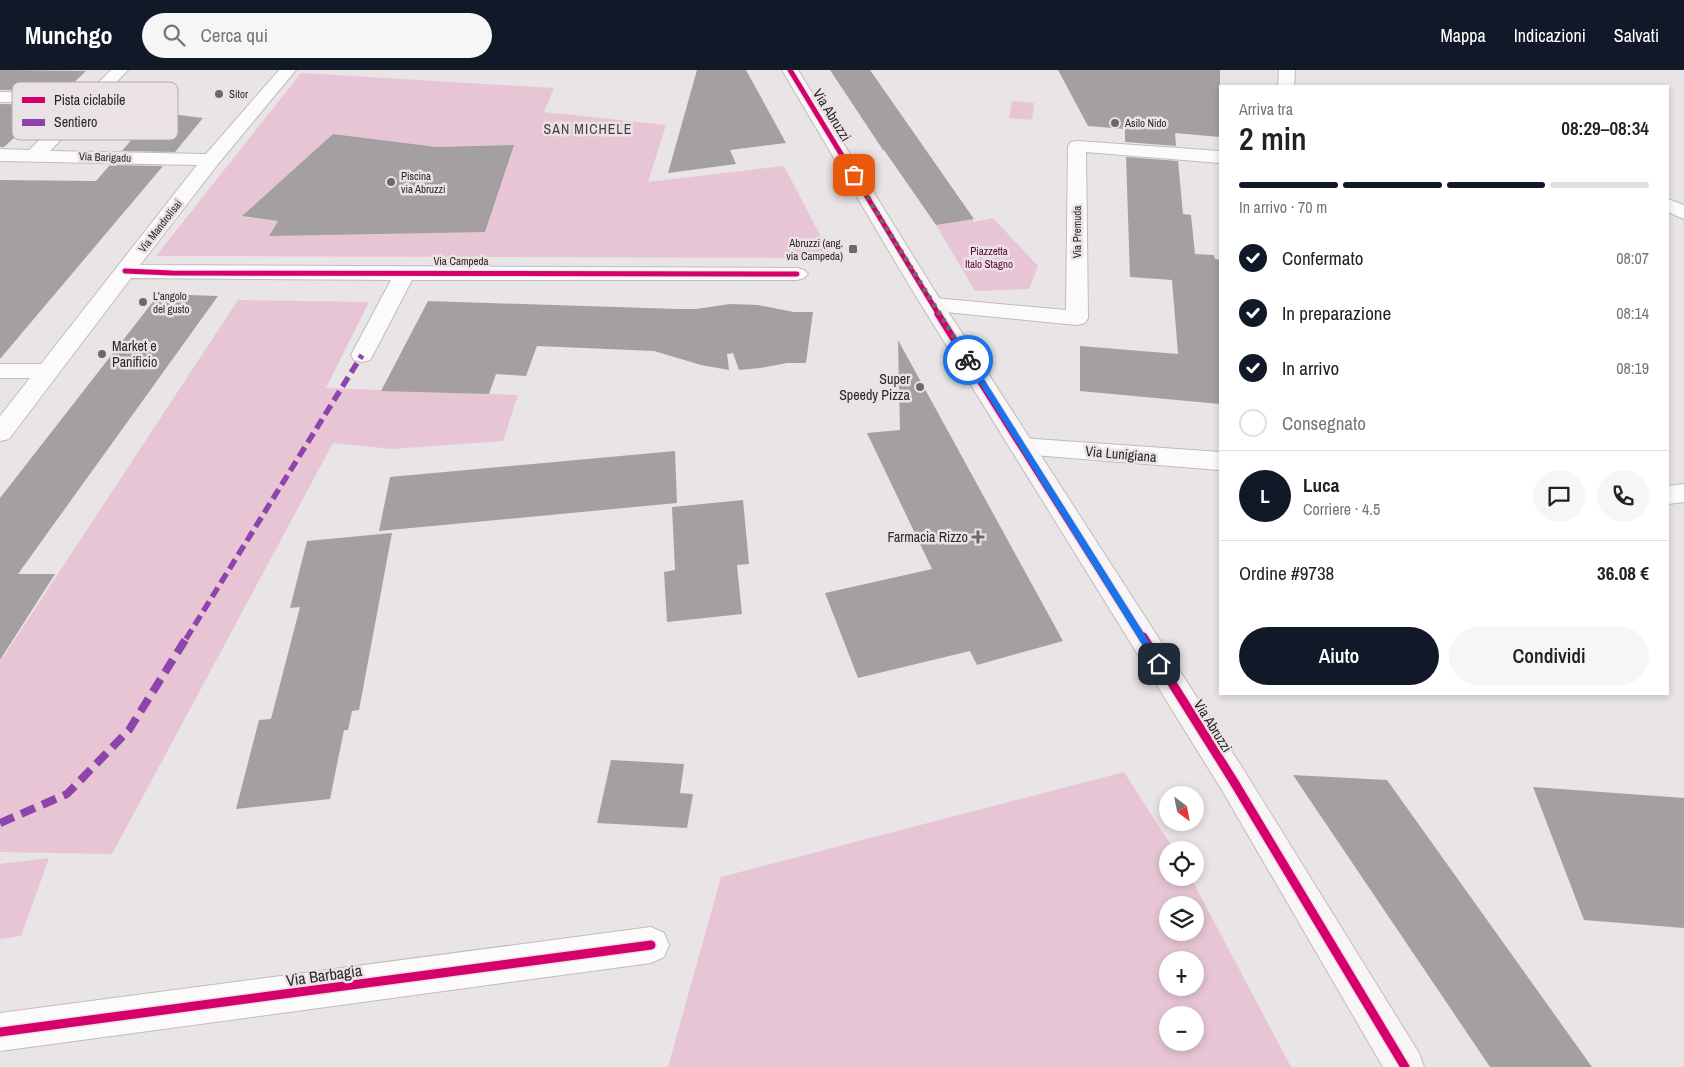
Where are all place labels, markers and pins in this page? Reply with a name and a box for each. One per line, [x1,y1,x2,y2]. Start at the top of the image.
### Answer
place label: Sitor [229,87,248,101]
marker: Sitor [213,88,225,100]
place label: Asilo Nido [1124,116,1167,130]
marker: Asilo Nido [1109,117,1121,129]
pin [833,154,875,196]
place label: Piscina via Abruzzi [401,169,446,196]
marker: Piscina via Abruzzi [385,176,397,188]
place label: Abruzzi (ang. via Campeda) [786,236,843,263]
marker: Abruzzi (ang. via Campeda) [847,243,859,255]
place label: L'angolo del gusto [153,289,190,316]
marker: L'angolo del gusto [137,296,149,308]
place label: Market e Panificio [112,337,157,371]
marker: Market e Panificio [96,348,108,360]
place label: Super Speedy Pizza [839,370,911,404]
marker: Super Speedy Pizza [914,381,926,393]
place label: Farmacia Rizzo [888,528,968,546]
marker: Farmacia Rizzo [972,531,984,543]
pin [1138,643,1180,685]

